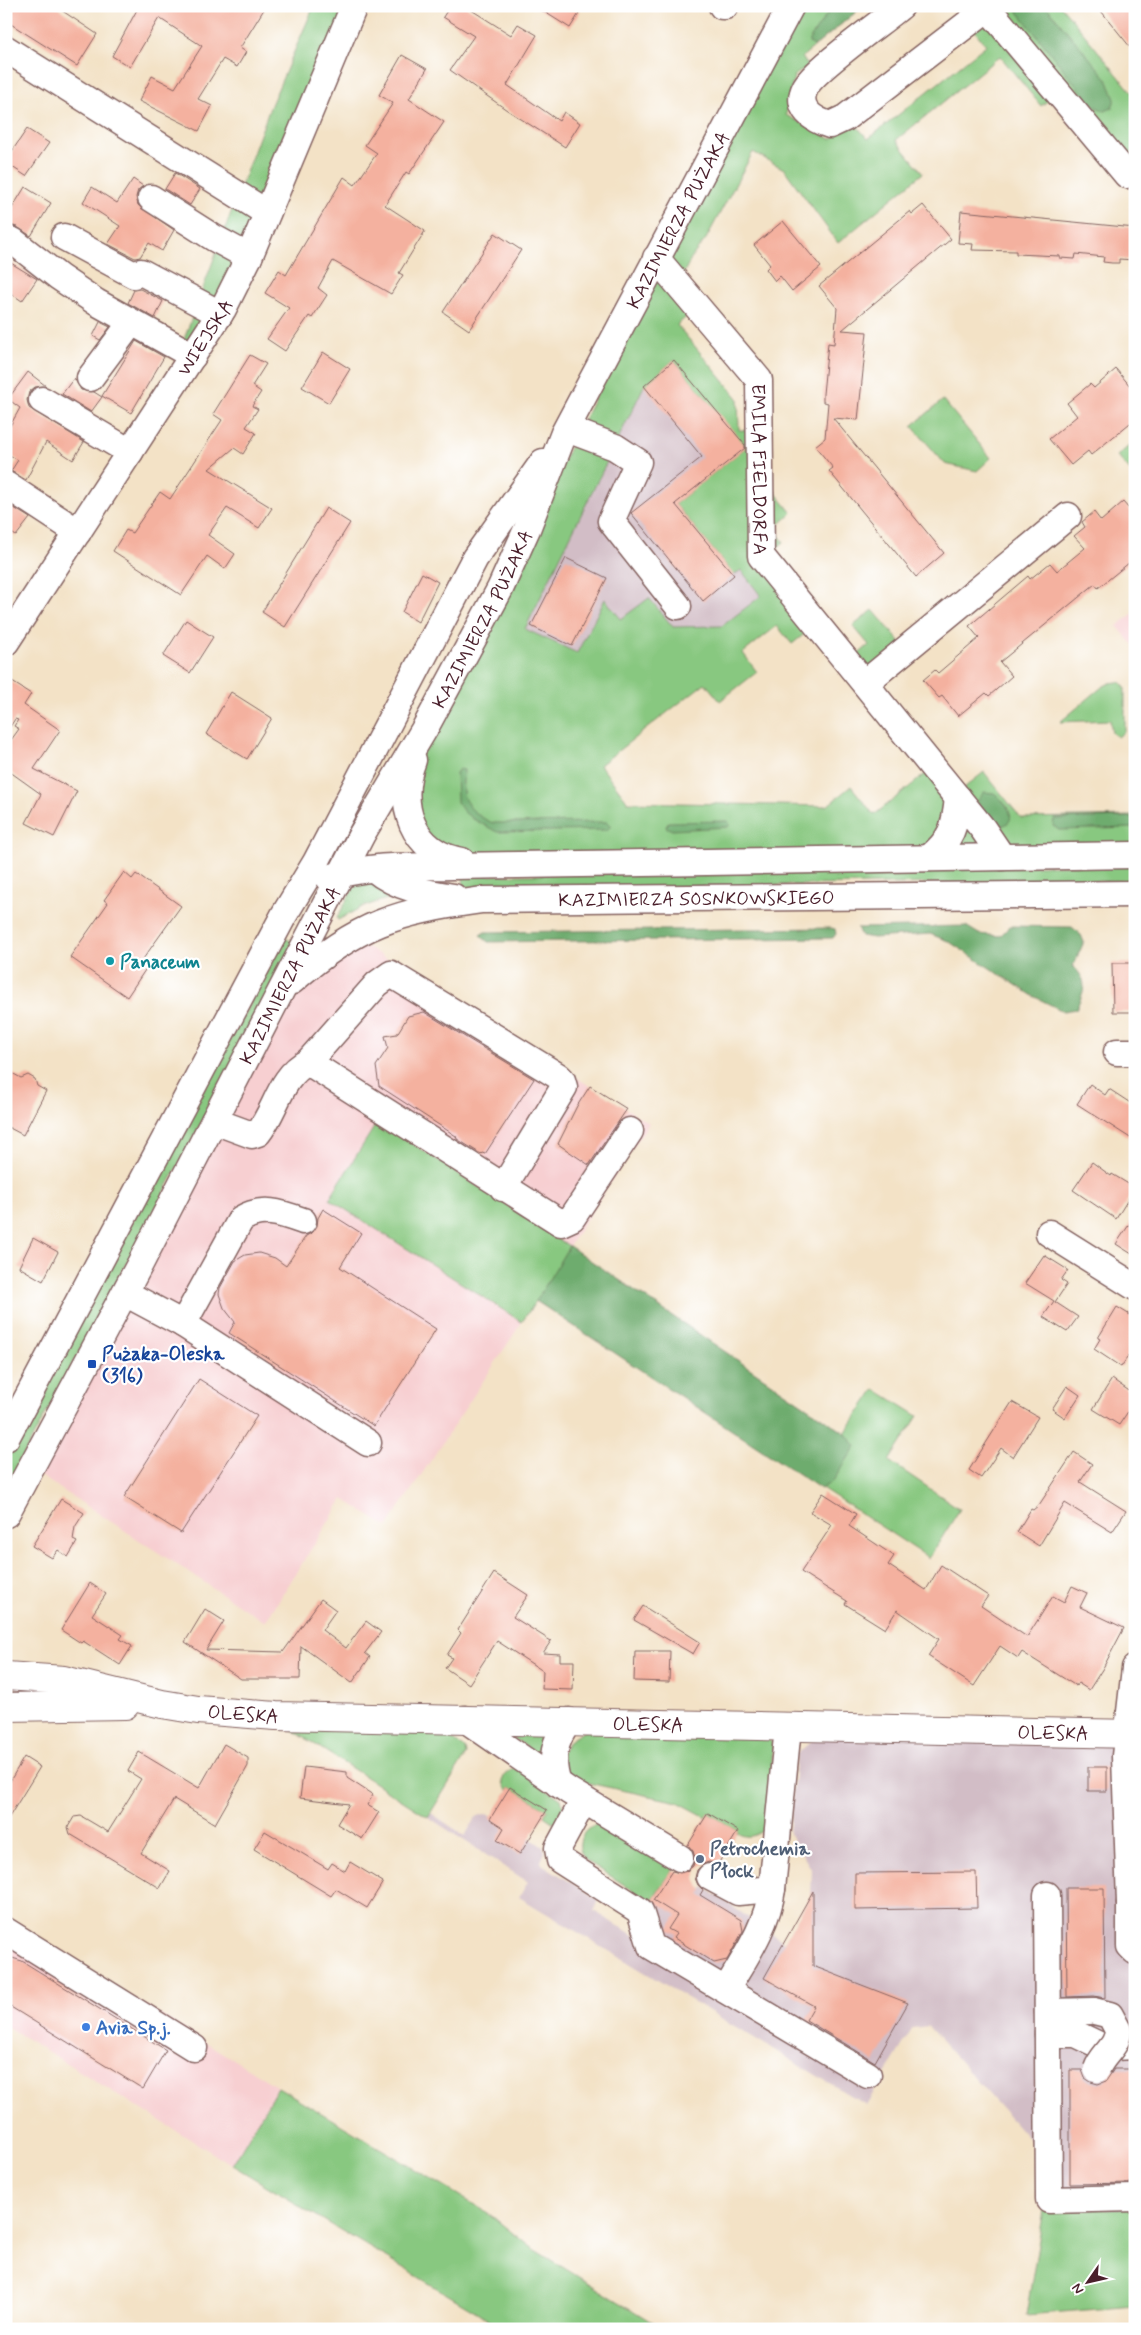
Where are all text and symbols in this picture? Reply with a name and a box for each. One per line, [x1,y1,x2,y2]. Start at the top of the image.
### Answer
street label: KAZIMIERZA PUŻAKA [621,127,736,313]
street label: WIEJSKA [172,295,240,381]
street label: EMILA FIELDORFA [745,383,772,555]
street label: KAZIMIERZA PUŻAKA [427,526,539,713]
street label: KAZIMIERZA PUŻAKA [234,882,347,1069]
street label: KAZIMIERZA SOSNKOWSKIEGO [558,886,835,913]
place label: Panaceum [120,950,200,975]
marker: Panaceum [104,955,116,967]
place label: Pużaka-Oleska (316) [102,1342,225,1389]
marker: Pużaka-Oleska (316) [86,1358,98,1370]
street label: OLESKA [207,1700,280,1730]
street label: OLESKA [612,1712,684,1739]
street label: OLESKA [1017,1721,1089,1747]
place label: Petrochemia Płock [710,1837,810,1884]
marker: Petrochemia Płock [694,1853,706,1865]
place label: Avia Sp.j. [96,2016,171,2041]
marker: Avia Sp.j. [80,2021,92,2033]
north arrow [1064,2258,1114,2308]
text: N [1068,2280,1088,2298]

